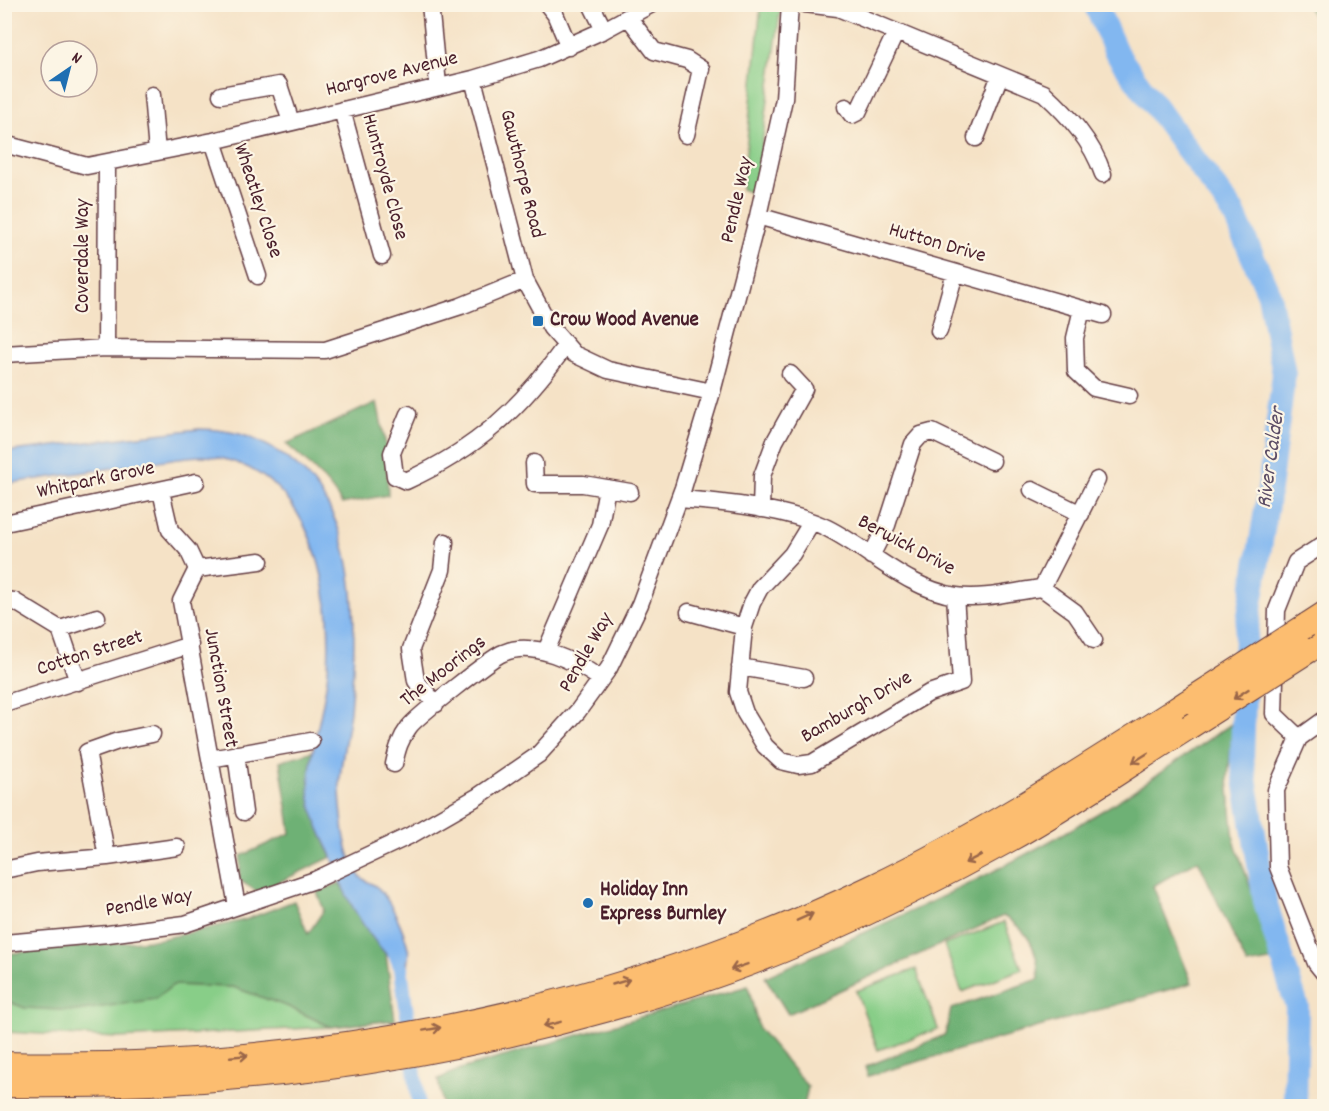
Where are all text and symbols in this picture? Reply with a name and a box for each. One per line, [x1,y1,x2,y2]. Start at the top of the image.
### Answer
north arrow [39,39,99,99]
street label: Hargrove Avenue [323,44,461,106]
text: N [66,47,86,71]
street label: Gawthorpe Road [491,107,551,241]
street label: Huntroyde Close [353,111,415,243]
street label: Wheatley Close [224,140,290,262]
street label: Pendle Way [714,153,763,246]
street label: Coverdale Way [69,198,99,313]
street label: Hutton Drive [885,216,989,272]
place label: Crow Wood Avenue [550,306,699,336]
marker: Crow Wood Avenue [531,314,545,328]
water label: River Calder [1250,403,1295,510]
street label: Whitpark Grove [34,454,158,508]
street label: Berwick Drive [852,508,960,584]
street label: Pendle Way [552,607,622,699]
street label: Cotton Street [33,623,147,685]
street label: Junction Street [195,626,245,751]
street label: The Moorings [394,629,494,715]
street label: Bamburgh Drive [796,664,918,752]
one-way arrow [1233,688,1250,700]
one-way arrow [1131,751,1148,764]
one-way arrow [965,853,982,865]
place label: Holiday Inn Express Burnley [600,876,727,930]
street label: Pendle Way [103,882,195,926]
marker: Holiday Inn Express Burnley [581,896,595,910]
one-way arrow [795,911,813,922]
one-way arrow [730,962,749,973]
one-way arrow [611,976,630,987]
one-way arrow [543,1018,562,1030]
one-way arrow [422,1023,441,1034]
one-way arrow [228,1050,248,1061]

